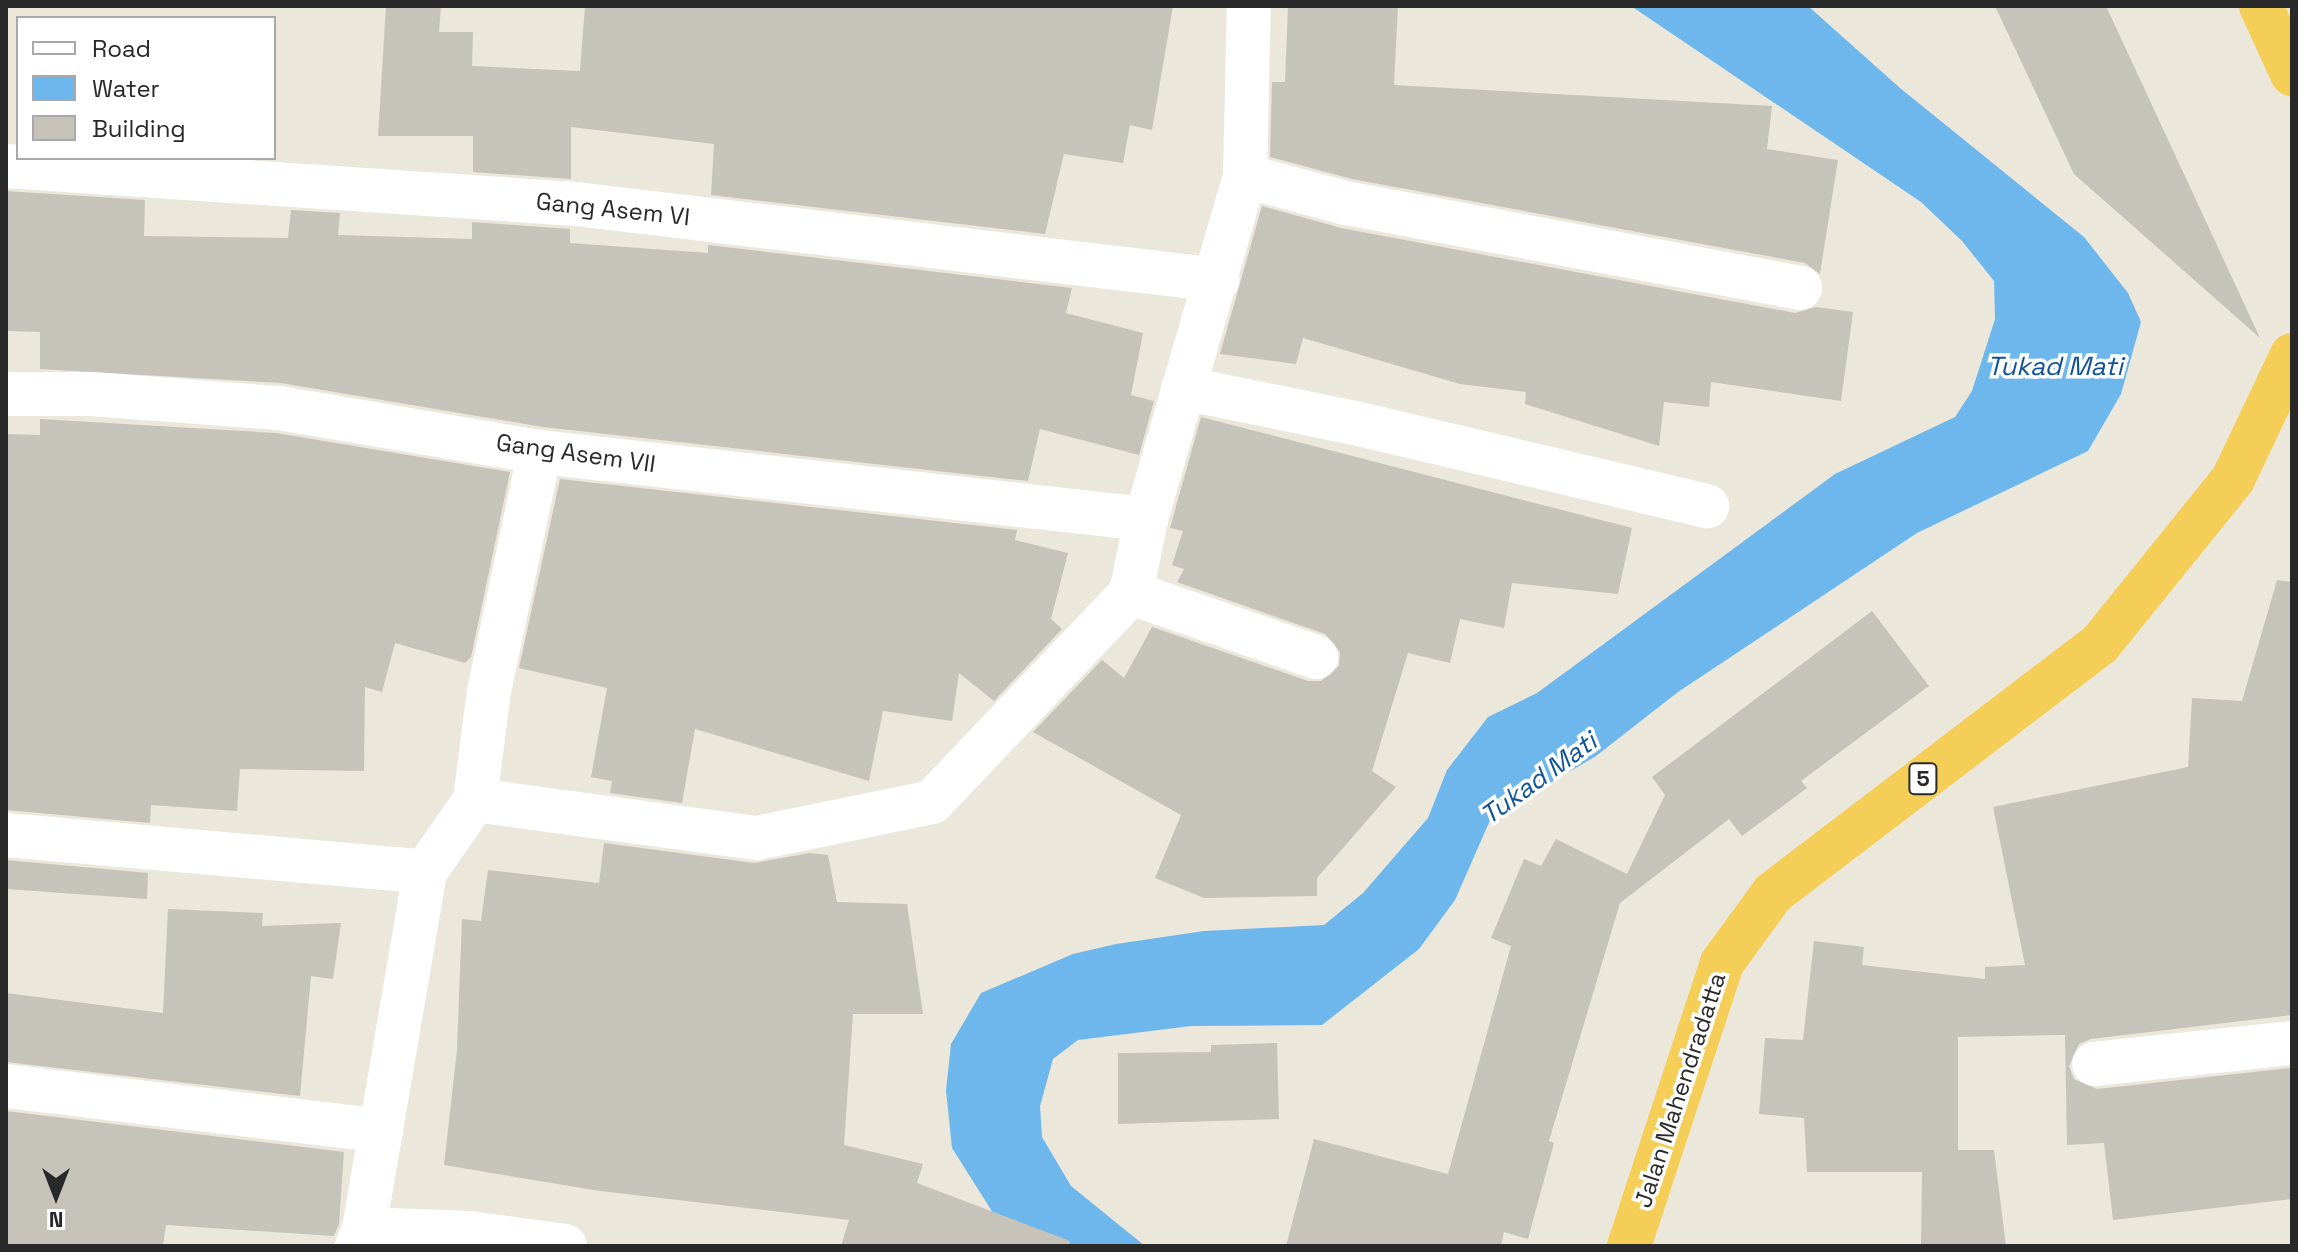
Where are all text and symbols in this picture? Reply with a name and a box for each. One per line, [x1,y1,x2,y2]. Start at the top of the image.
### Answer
legend [16,16,276,160]
text: Road [92,33,151,64]
text: Water [92,73,160,104]
text: Building [92,113,186,144]
street label: Gang Asem VI [534,187,692,231]
water label: Tukad Mati [1987,351,2123,383]
street label: Gang Asem VII [494,428,658,478]
water label: Tukad Mati [1475,726,1603,832]
road number: 5 [1907,761,1939,797]
street label: Jalan Mahendradatta [1628,969,1732,1211]
north arrow [16,1156,96,1236]
text: N [49,1206,63,1234]

